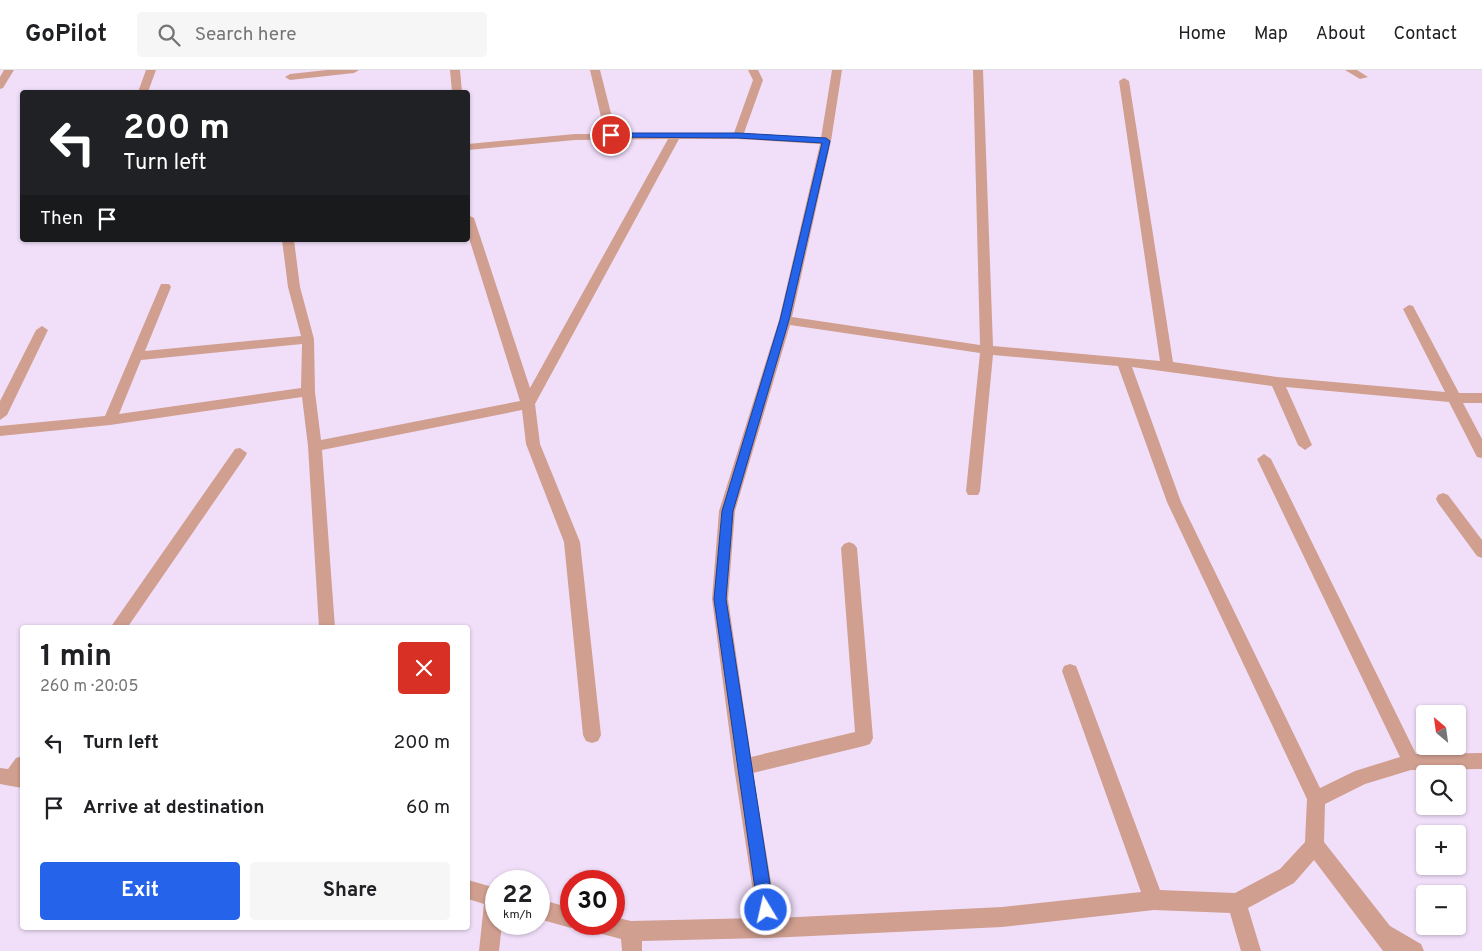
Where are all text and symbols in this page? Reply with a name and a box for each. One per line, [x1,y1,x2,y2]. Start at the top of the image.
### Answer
search box [137,12,487,57]
text: GoPilot [25,20,107,50]
icon: search [155,21,183,49]
text: Search here [195,23,296,47]
text: Home [1178,23,1226,46]
text: Map [1254,23,1288,46]
text: About [1316,23,1365,46]
text: Contact [1393,23,1457,46]
text: 200 m [123,107,230,151]
icon: left [40,110,105,175]
pin [590,114,632,156]
icon: arrive [597,121,625,149]
text: Turn left [123,150,206,177]
icon: arrive [93,205,121,233]
text: Then [40,207,83,231]
text: 1 min [40,639,112,676]
button: close [398,642,450,694]
text: 260 m · 20:05 [40,677,138,697]
north arrow [1416,705,1466,755]
map controls [1416,705,1466,935]
icon: left [40,729,68,757]
text: Turn left [83,731,159,755]
text: 200 m [394,731,450,755]
button: search [1416,765,1466,815]
icon: arrive [40,794,68,822]
text: Arrive at destination [83,796,264,820]
text: 60 m [406,796,450,820]
button: + [1416,825,1466,875]
button: Exit [40,862,240,920]
button: Share [250,862,450,920]
speed limit sign: 30 [560,870,625,935]
text: 22 [502,880,533,912]
position arrow [739,883,791,935]
button: − [1416,885,1466,935]
text: km/h [503,907,532,923]

